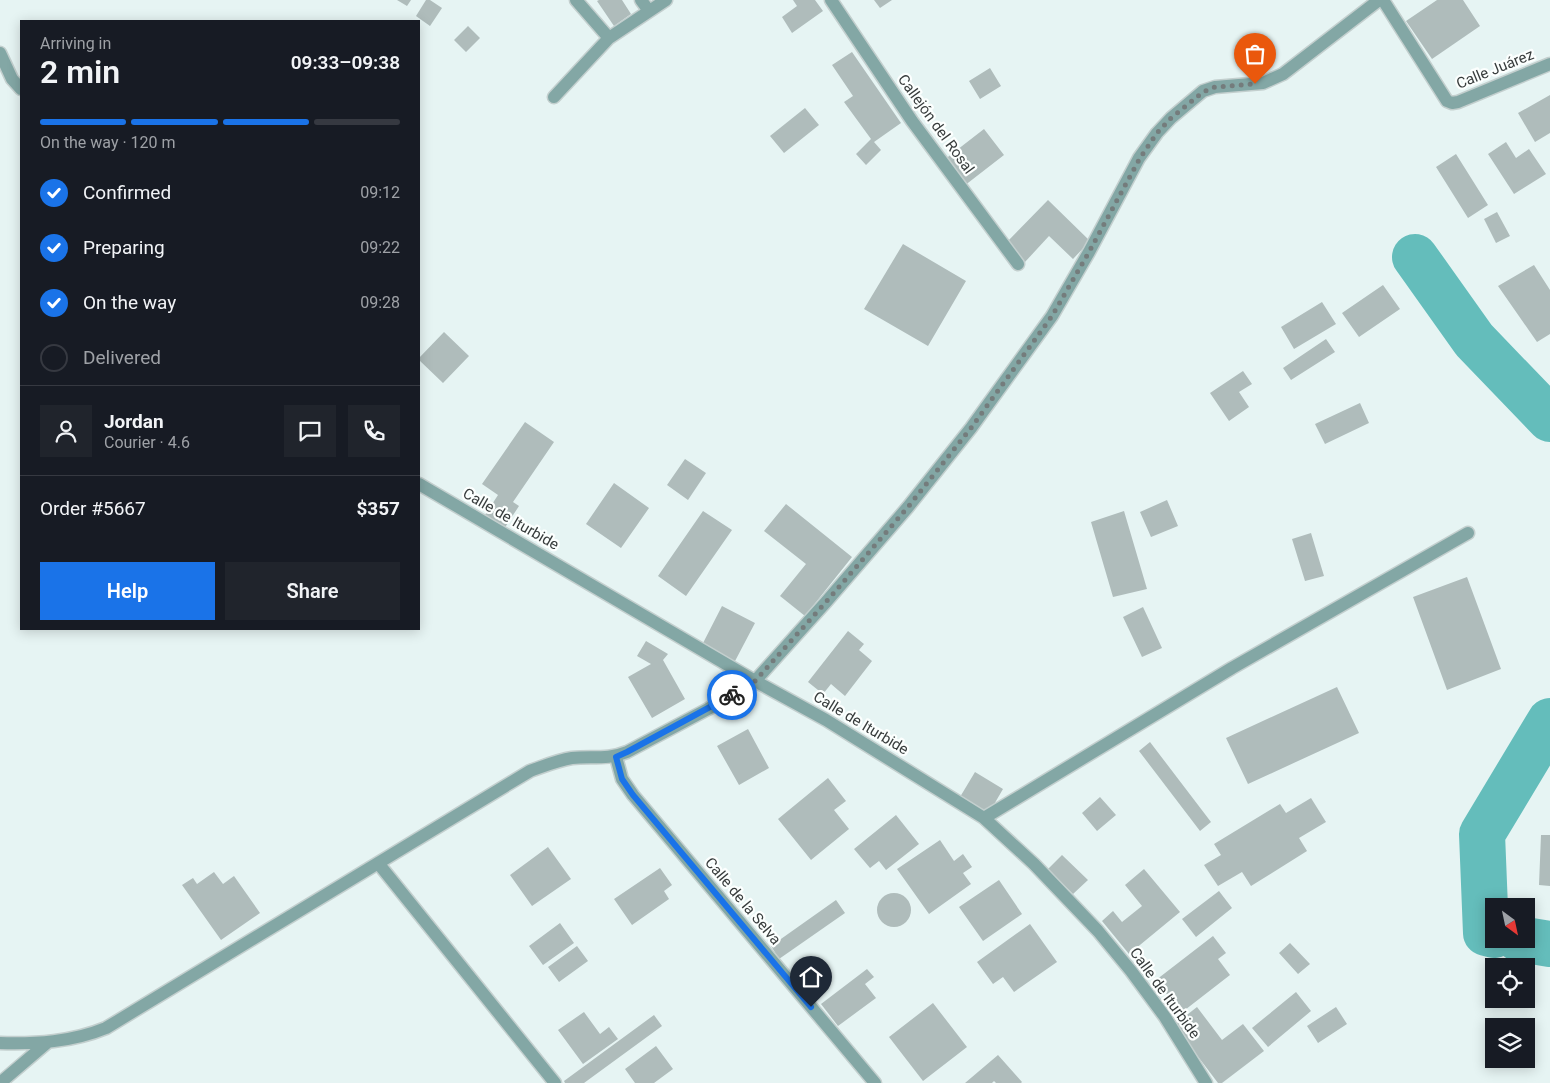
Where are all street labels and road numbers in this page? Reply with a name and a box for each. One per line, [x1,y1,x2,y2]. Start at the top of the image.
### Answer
street label: Calle Juárez [1454,45,1536,93]
street label: Callejón del Rosal [894,71,978,177]
street label: Calle de Iturbide [460,484,562,554]
street label: Calle de Iturbide [810,688,912,759]
street label: Calle de la Selva [701,854,785,948]
street label: Calle de Iturbide [1126,944,1204,1042]

